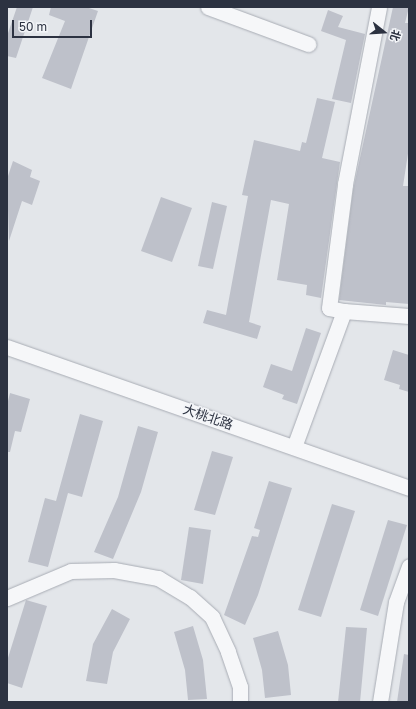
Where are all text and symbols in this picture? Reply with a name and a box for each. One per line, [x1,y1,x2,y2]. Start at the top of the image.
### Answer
scale bar [14,12,94,38]
north arrow [364,12,404,52]
text: 50 m [19,19,47,34]
text: 北 [388,28,404,43]
street label: 大桃北路 [181,401,235,433]

